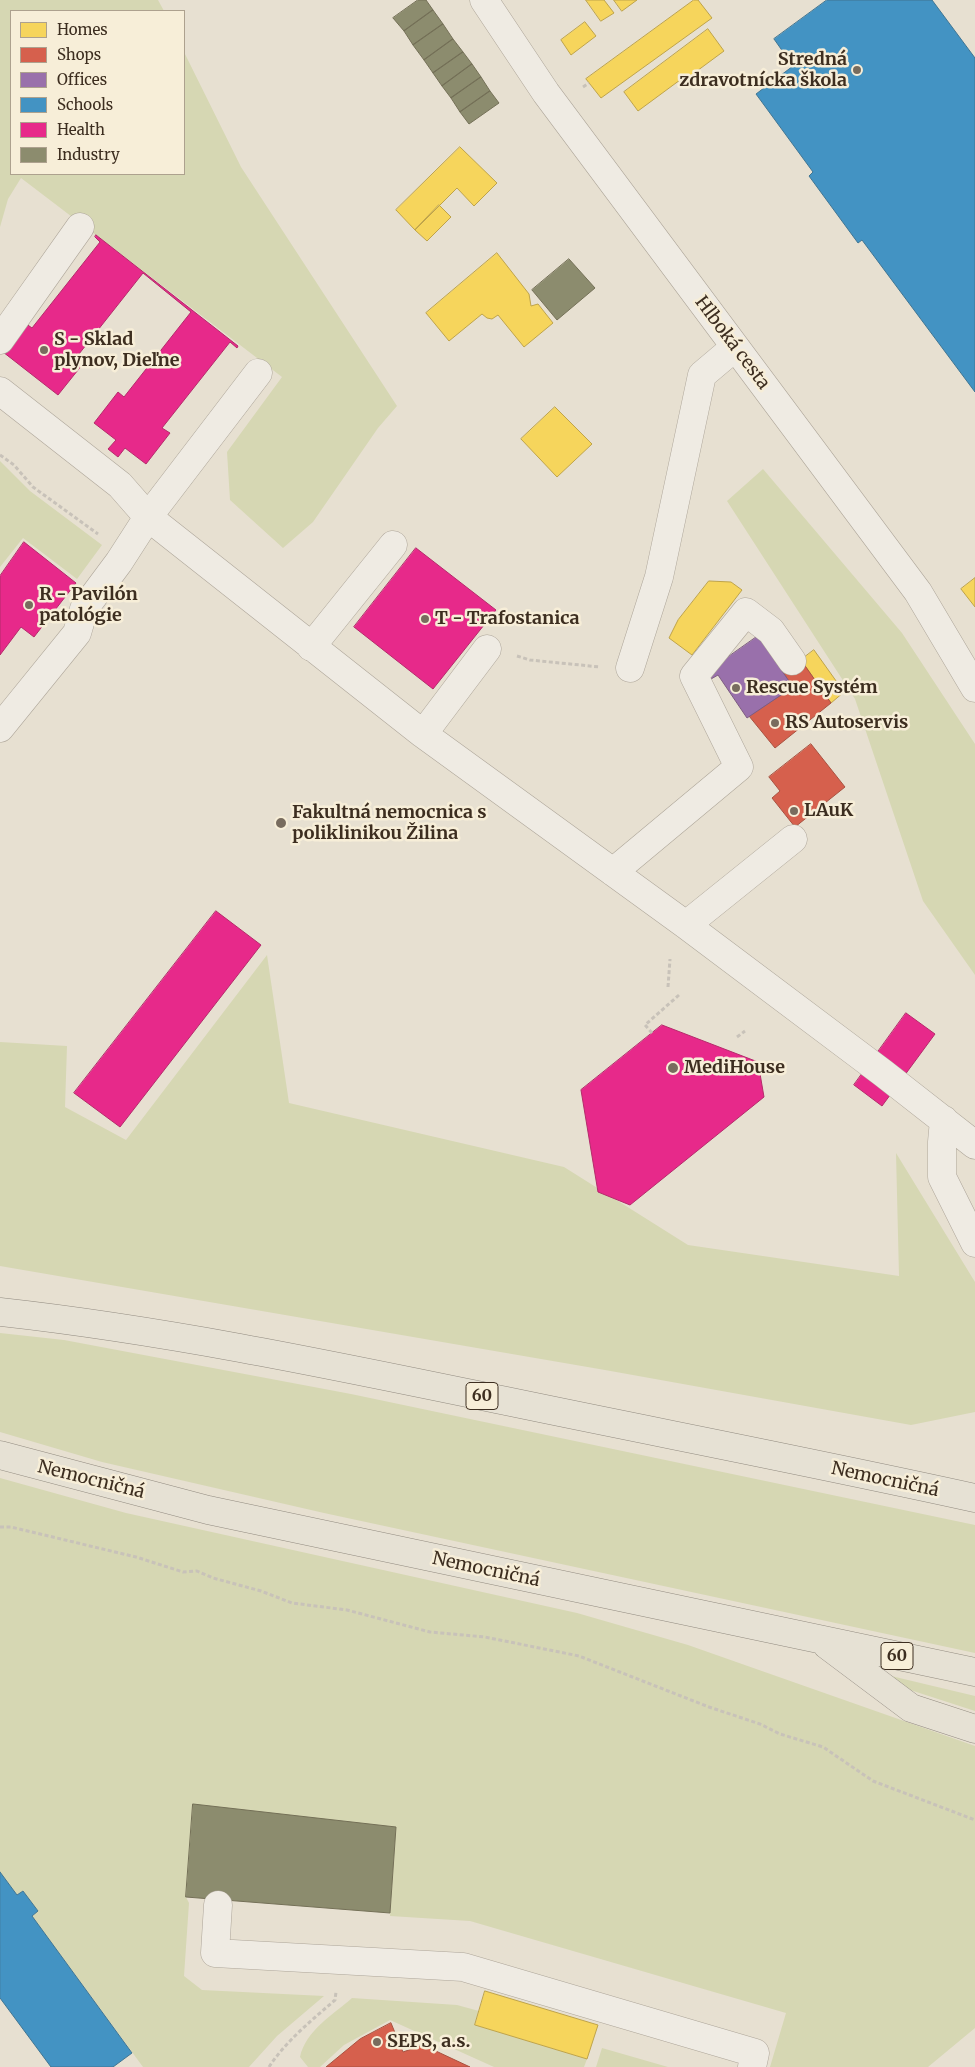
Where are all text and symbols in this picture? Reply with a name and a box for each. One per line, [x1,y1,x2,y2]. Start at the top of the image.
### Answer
legend [10,10,185,175]
text: Homes [57,20,108,39]
text: Shops [57,45,101,64]
place label: Stredná zdravotnícka škola [679,49,847,92]
marker: Stredná zdravotnícka škola [851,64,863,76]
text: Offices [57,70,107,89]
text: Schools [57,95,113,114]
text: Health [57,120,105,139]
text: Industry [57,145,120,164]
street label: Hlboká cesta [690,292,774,394]
place label: S - Sklad plynov, Dieľne [54,329,180,372]
marker: S - Sklad plynov, Dieľne [38,344,50,356]
place label: R - Pavilón patológie [39,584,138,626]
marker: R - Pavilón patológie [23,599,35,611]
place label: T - Trafostanica [435,608,579,630]
marker: T - Trafostanica [419,613,431,625]
place label: Rescue Systém [746,677,878,699]
marker: Rescue Systém [730,682,742,694]
place label: RS Autoservis [785,712,908,734]
marker: RS Autoservis [769,717,781,729]
place label: LAuK [804,800,853,822]
place label: Fakultná nemocnica s poliklinikou Žilina [292,802,487,844]
marker: LAuK [788,805,800,817]
marker: Fakultná nemocnica s poliklinikou Žilina [274,816,288,830]
place label: MediHouse [684,1057,785,1079]
marker: MediHouse [666,1061,680,1075]
road number: 60 [466,1382,498,1410]
street label: Nemocničná [35,1456,147,1504]
street label: Nemocničná [829,1458,941,1502]
street label: Nemocničná [430,1548,542,1592]
road number: 60 [881,1642,913,1670]
place label: SEPS, a.s. [387,2031,470,2053]
marker: SEPS, a.s. [371,2036,383,2048]

